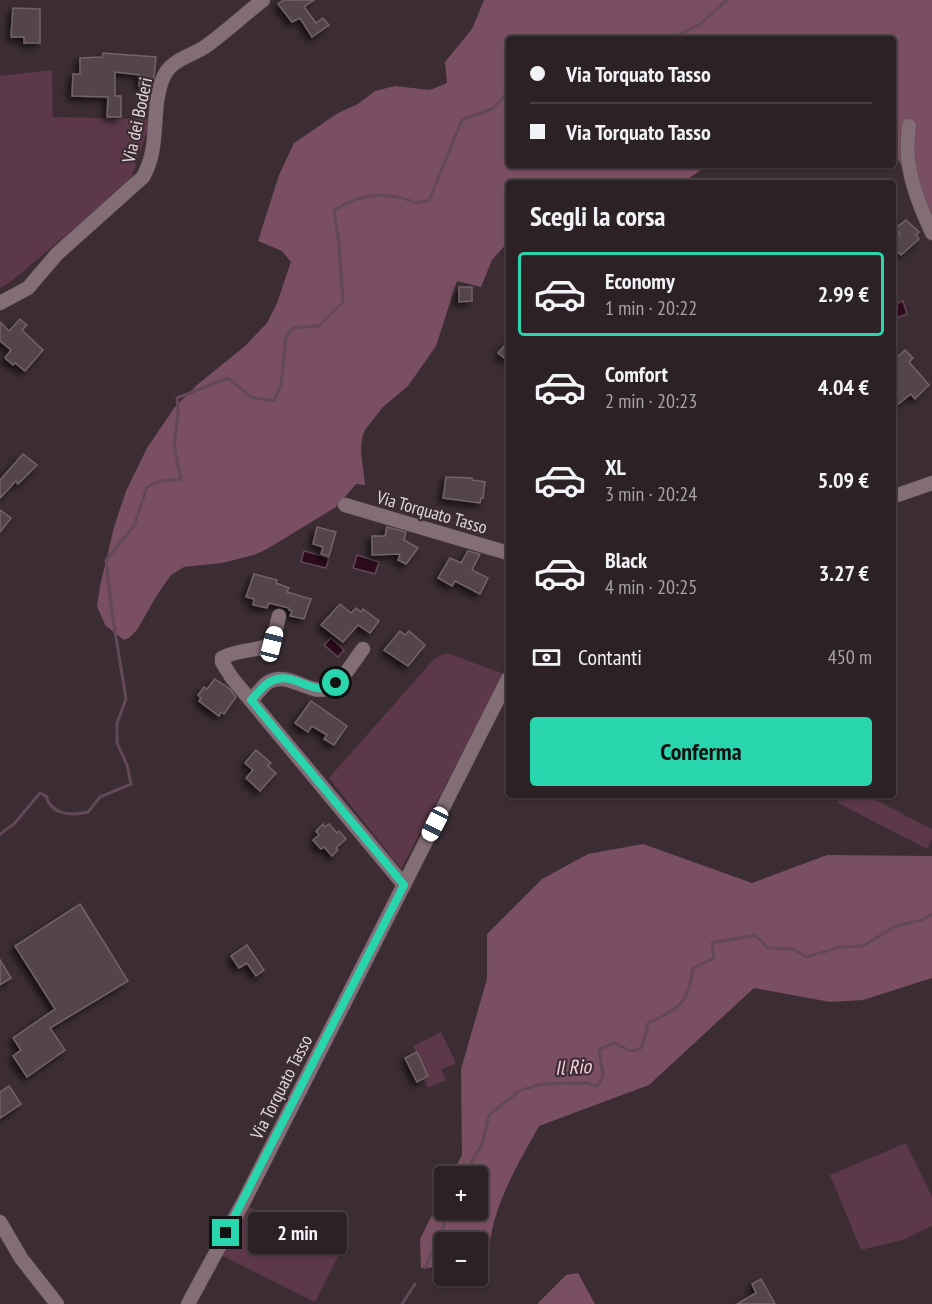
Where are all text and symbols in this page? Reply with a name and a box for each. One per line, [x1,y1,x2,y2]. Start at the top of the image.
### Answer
text: Via Torquato Tasso [566,60,711,88]
street label: Via dei Boderi [117,75,157,166]
text: Via Torquato Tasso [566,118,711,146]
text: Scegli la corsa [530,199,666,233]
icon: car [533,267,587,321]
text: Economy [605,267,675,295]
text: 2.99 € [818,280,869,308]
text: 1 min · 20:22 [605,295,697,321]
icon: car [533,360,587,414]
text: Comfort [605,360,668,388]
text: 4.04 € [818,373,869,401]
text: 2 min · 20:23 [605,388,697,414]
icon: car [533,453,587,507]
text: XL [605,453,626,481]
text: 5.09 € [818,466,869,494]
text: 3 min · 20:24 [605,481,697,507]
street label: Via Torquato Tasso [373,485,490,539]
icon: car [533,546,587,600]
text: Black [605,546,647,574]
text: 3.27 € [819,559,869,587]
text: 4 min · 20:25 [605,574,697,600]
car [259,624,285,664]
icon: cash [530,641,563,674]
text: Contanti [578,643,642,671]
text: 450 m [828,644,872,670]
route start [322,669,349,696]
button: Conferma [530,717,872,786]
car [419,804,451,844]
street label: Via Torquato Tasso [244,1031,317,1144]
water label: Il Rio [554,1053,593,1081]
map controls [434,1166,488,1286]
button: + [434,1166,488,1220]
callout: 2 min [247,1212,346,1254]
route end [212,1219,239,1246]
text: 2 min [277,1220,318,1246]
button: − [434,1232,488,1286]

